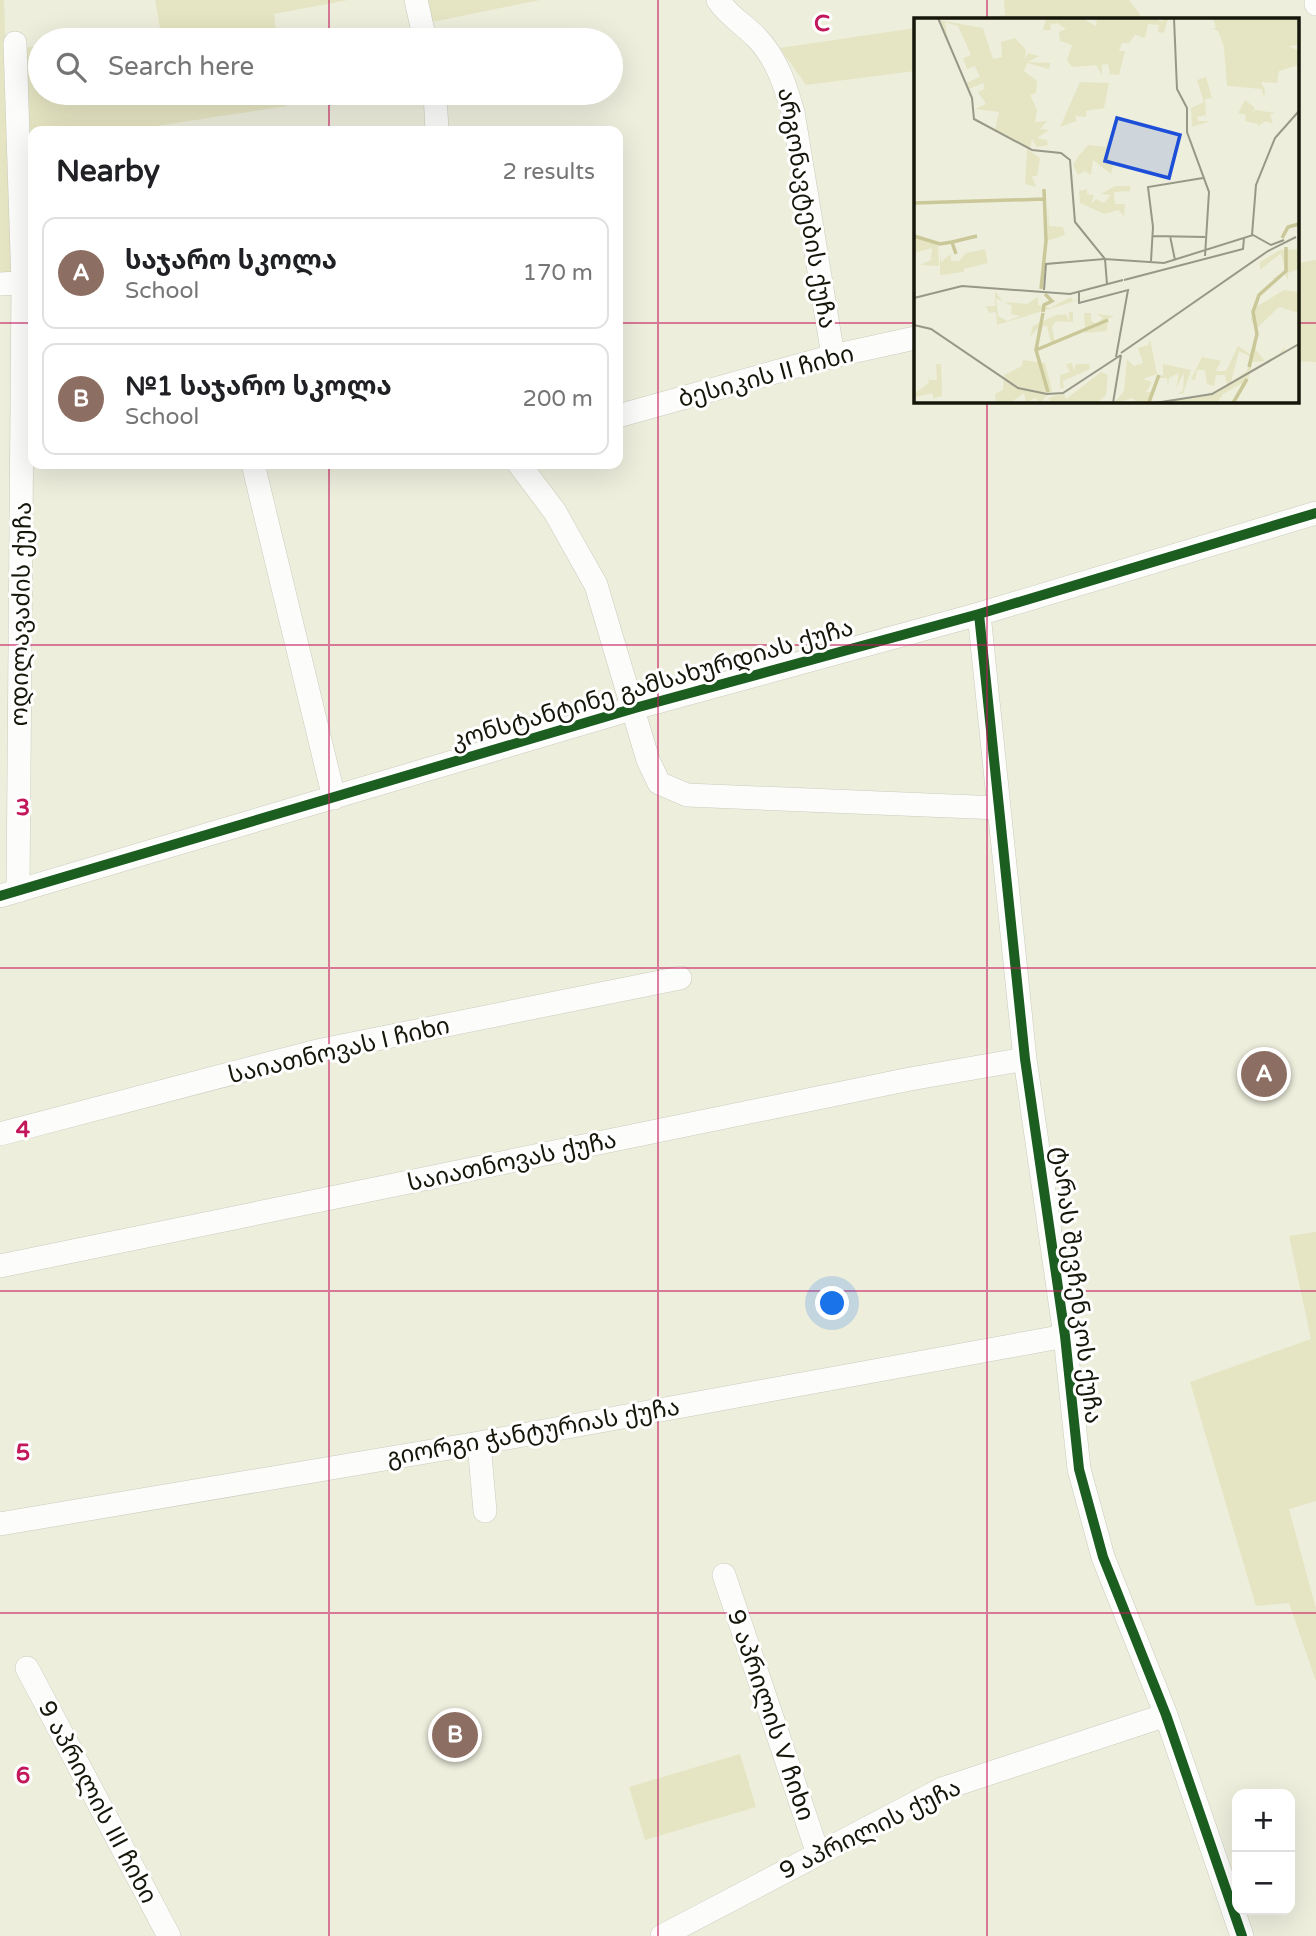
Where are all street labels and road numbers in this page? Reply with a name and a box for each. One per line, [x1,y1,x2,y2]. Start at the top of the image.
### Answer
street label: არგონავტების ქუჩა [771,85,842,331]
street label: ბესიკის II ჩიხი [675,339,857,414]
street label: ოდილავაძის ქუჩა [5,501,38,727]
street label: კონსტანტინე გამსახურდიას ქუჩა [448,613,857,756]
street label: საიათნოვას I ჩიხი [226,1011,453,1090]
street label: საიათნოვას ქუჩა [405,1125,619,1198]
street label: ტარას შევჩენკოს ქუჩა [1045,1145,1108,1425]
street label: გიორგი ჭანტურიას ქუჩა [384,1392,682,1473]
street label: 9 აპრილის V ჩიხი [721,1606,820,1824]
street label: 9 აპრილის III ჩიხი [32,1696,163,1908]
street label: 9 აპრილის ქუჩა [775,1773,966,1886]

